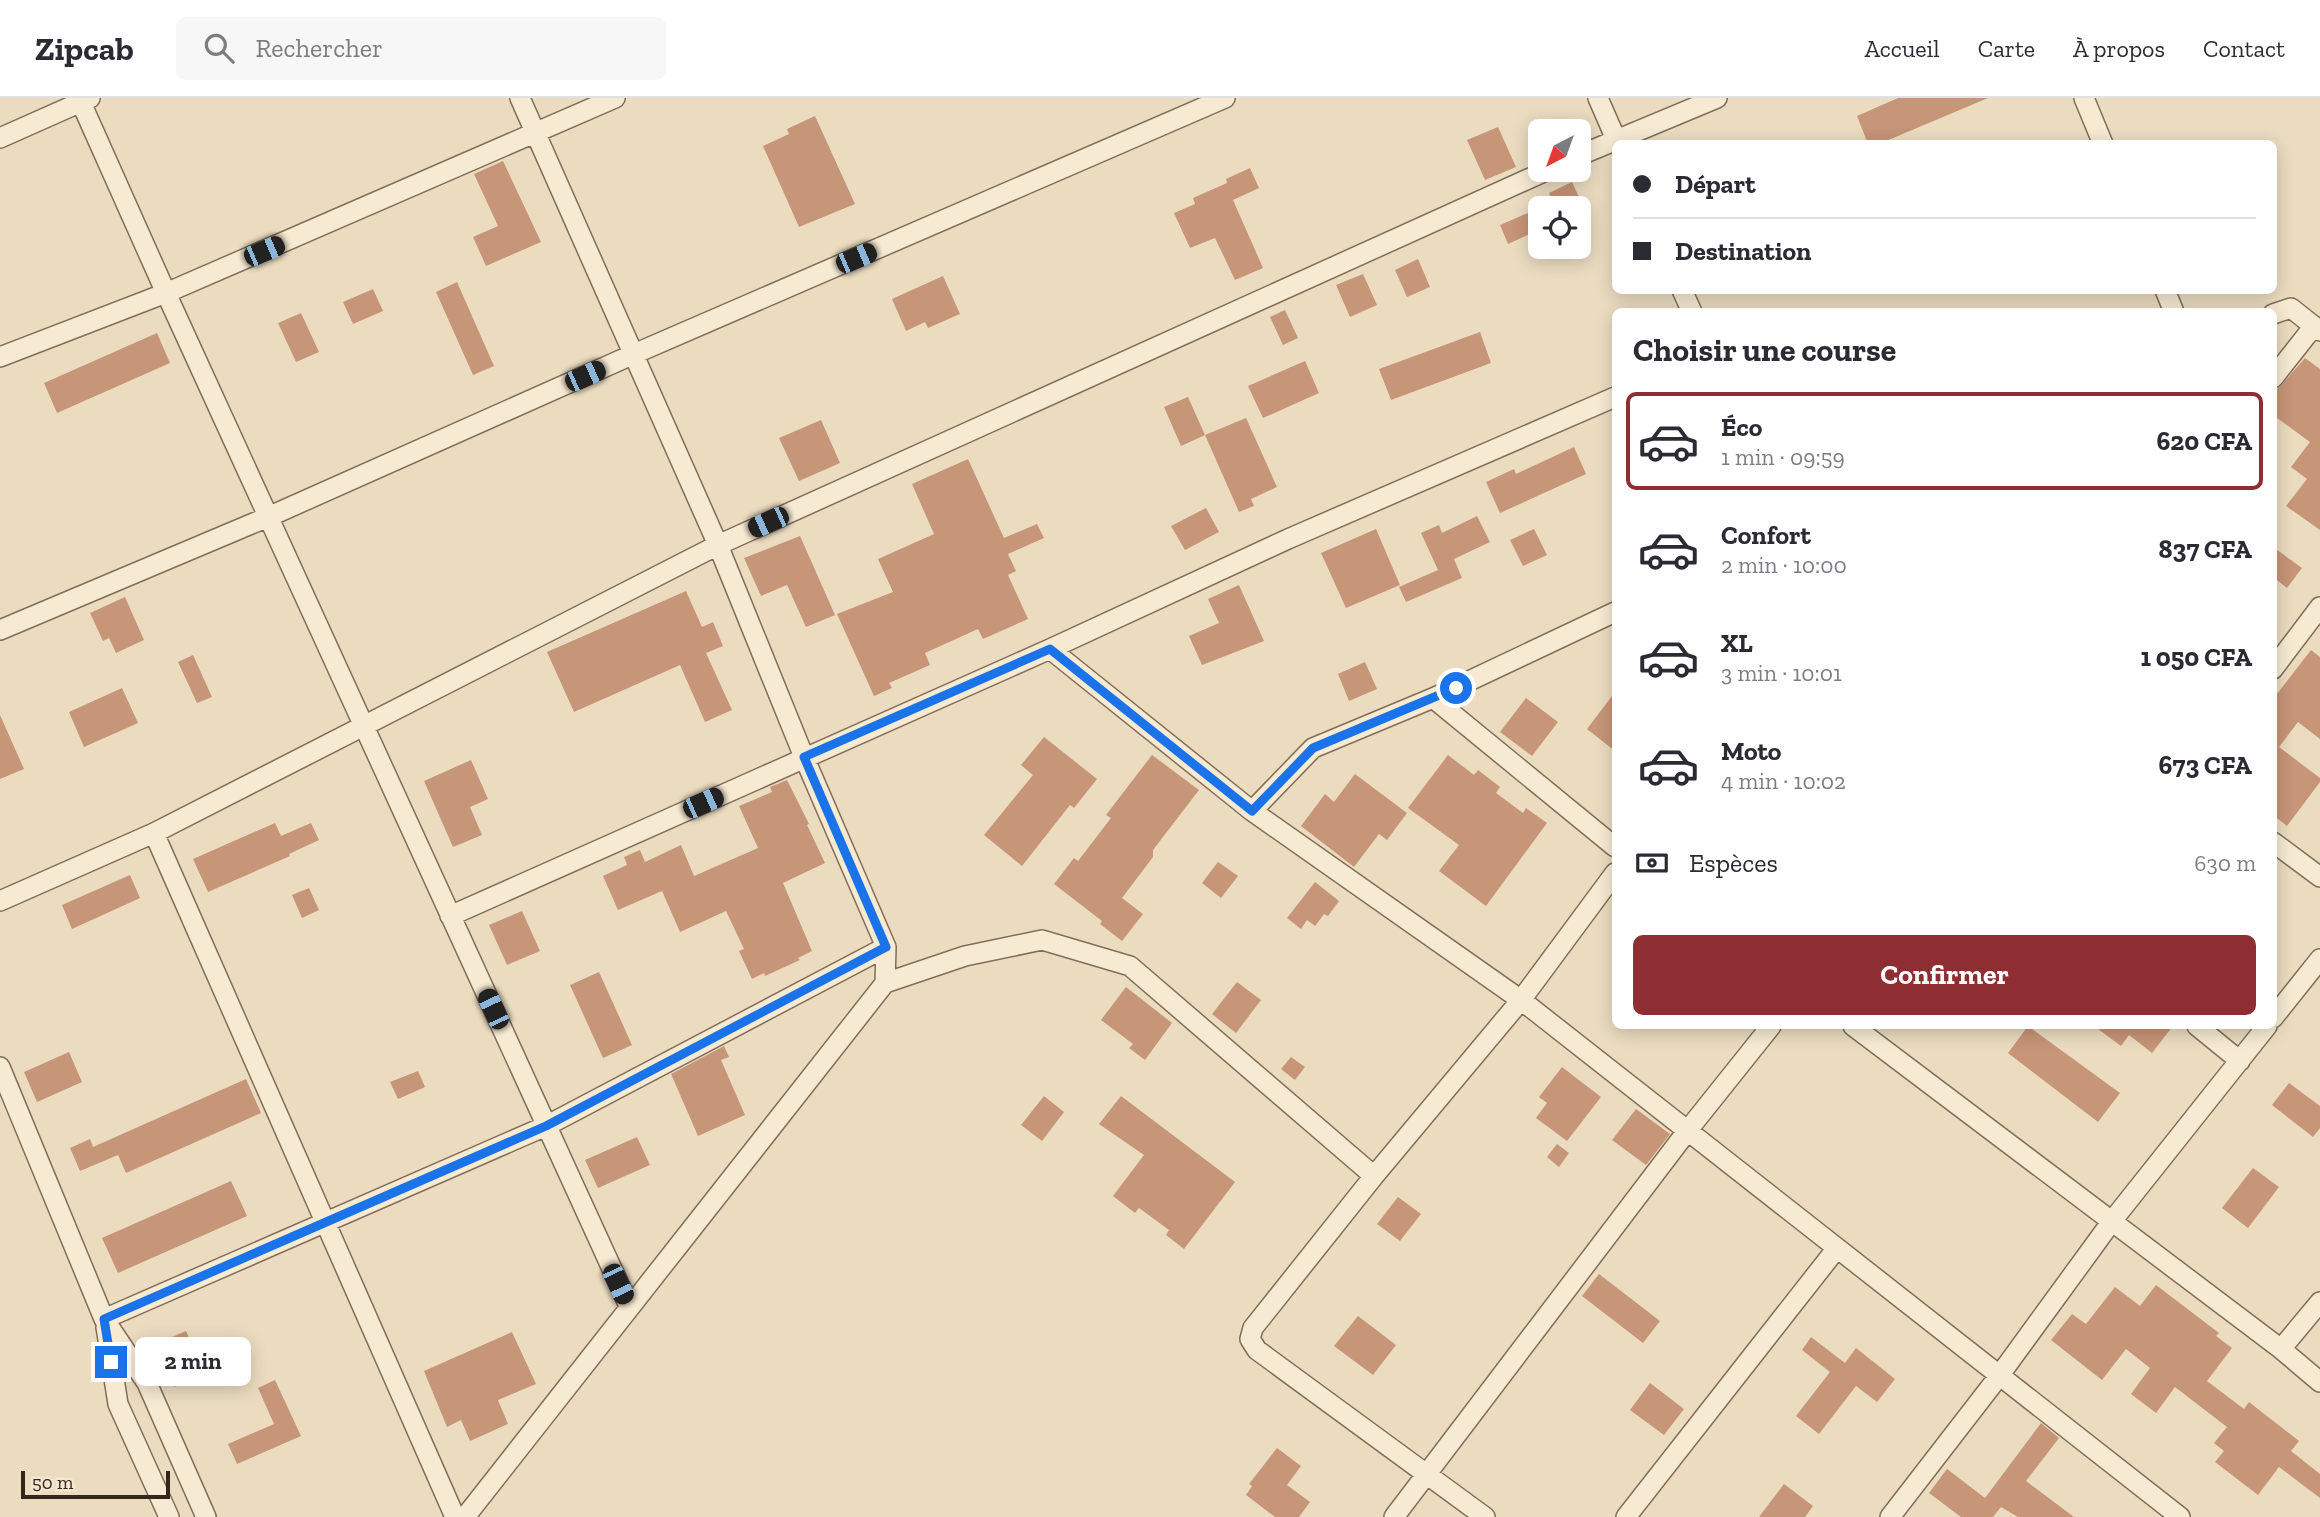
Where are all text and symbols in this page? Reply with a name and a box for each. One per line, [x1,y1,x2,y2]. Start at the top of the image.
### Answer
search box [176,17,666,80]
text: Zipcab [35,29,134,68]
icon: search [200,29,238,67]
text: Rechercher [256,32,383,64]
text: Accueil [1864,34,1940,63]
text: Carte [1978,34,2035,63]
text: À propos [2073,34,2165,63]
text: Contact [2203,34,2285,63]
north arrow [1528,119,1591,182]
map controls [1528,119,1591,259]
text: Départ [1675,168,1756,200]
button: locate [1528,196,1591,259]
car [241,233,288,269]
text: Destination [1675,235,1811,267]
car [833,240,880,276]
text: Choisir une course [1633,331,1896,369]
car [562,358,609,394]
icon: car [1637,410,1700,473]
text: Éco [1721,411,1762,443]
text: 620 CFA [2156,425,2252,457]
text: 1 min · 09:59 [1721,443,1845,471]
car [745,504,792,540]
icon: car [1637,518,1700,581]
text: Confort [1721,519,1811,551]
text: 837 CFA [2159,533,2252,565]
text: 2 min · 10:00 [1721,551,1847,579]
icon: car [1637,626,1700,689]
text: XL [1721,627,1753,659]
text: 1 050 CFA [2140,641,2252,673]
text: 3 min · 10:01 [1721,659,1842,687]
route start [1440,672,1472,704]
icon: car [1637,734,1700,797]
text: Moto [1721,735,1781,767]
text: 673 CFA [2159,749,2252,781]
text: 4 min · 10:02 [1721,767,1846,795]
car [680,785,727,821]
icon: cash [1633,844,1671,882]
text: Espèces [1689,847,1778,879]
text: 630 m [2194,849,2256,877]
button: Confirmer [1633,935,2256,1015]
car [475,986,512,1032]
car [600,1261,637,1307]
callout: 2 min [136,1338,251,1386]
route end [95,1346,127,1378]
text: 2 min [164,1347,222,1375]
scale bar [21,1468,170,1500]
text: 50 m [32,1471,73,1494]

